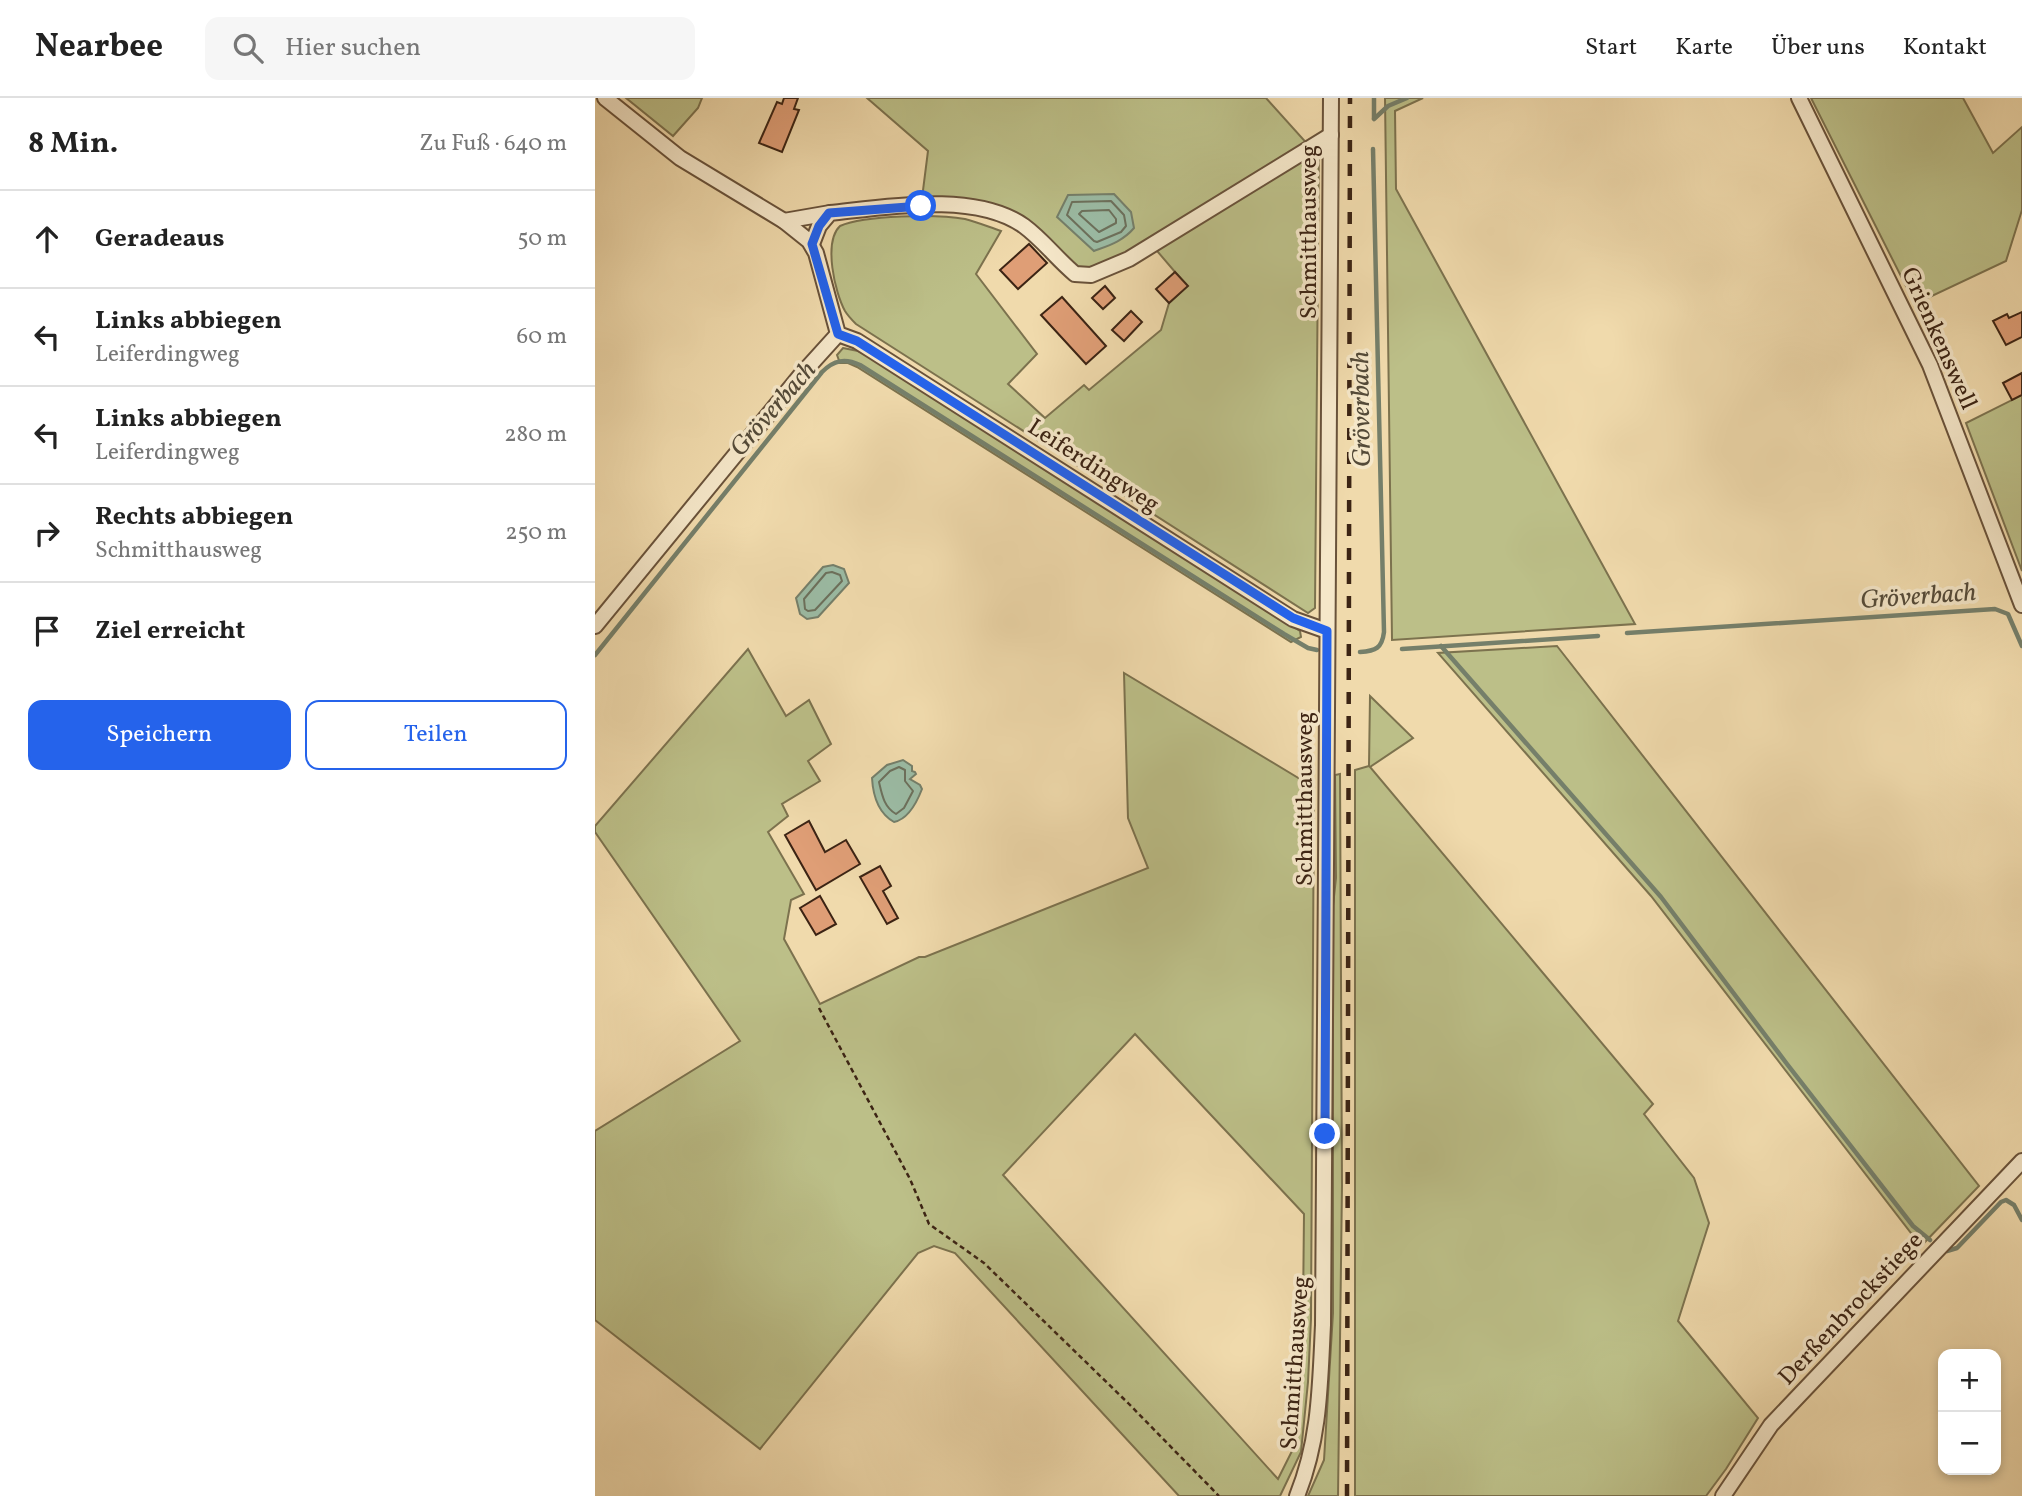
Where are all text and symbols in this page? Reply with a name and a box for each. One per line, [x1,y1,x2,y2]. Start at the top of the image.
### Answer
search box [205,17,695,80]
text: Nearbee [35,25,163,71]
icon: search [229,29,267,67]
text: Hier suchen [285,30,421,66]
text: Start [1585,31,1637,65]
text: Karte [1675,31,1733,65]
text: Über uns [1771,31,1865,65]
text: Kontakt [1903,31,1987,65]
text: 8 Min. [28,123,118,165]
text: Zu Fuß · 640 m [419,128,567,160]
street label: Schmitthausweg [1293,145,1327,319]
route start [905,190,936,221]
icon: ahead [28,220,66,258]
text: Geradeaus [95,221,224,257]
text: 50 m [518,223,567,255]
street label: Grienkenswell [1892,262,1985,416]
text: Links abbiegen [95,303,282,339]
icon: left [28,318,66,356]
text: 60 m [517,321,567,353]
text: Leiferdingweg [95,339,240,371]
water label: Gröverbach [1343,350,1381,467]
water label: Gröverbach [722,354,825,465]
text: Links abbiegen [95,401,282,437]
street label: Leiferdingweg [1020,411,1165,522]
icon: left [28,416,66,454]
text: 280 m [504,419,567,451]
text: Leiferdingweg [95,437,240,469]
text: Rechts abbiegen [95,499,293,535]
icon: right [28,514,66,552]
text: 250 m [505,517,567,549]
text: Schmitthausweg [95,535,262,567]
water label: Gröverbach [1859,575,1977,619]
icon: arrive [28,612,66,650]
text: Ziel erreicht [95,613,245,649]
button: Speichern [28,700,291,770]
button: Teilen [305,700,567,770]
street label: Schmitthausweg [1289,712,1323,886]
route end [1309,1118,1340,1149]
street label: Derßenbrockstiege [1771,1225,1932,1394]
street label: Schmitthausweg [1273,1275,1319,1451]
map controls [1938,1349,2001,1475]
button: + [1938,1349,2001,1412]
button: − [1938,1412,2001,1475]

